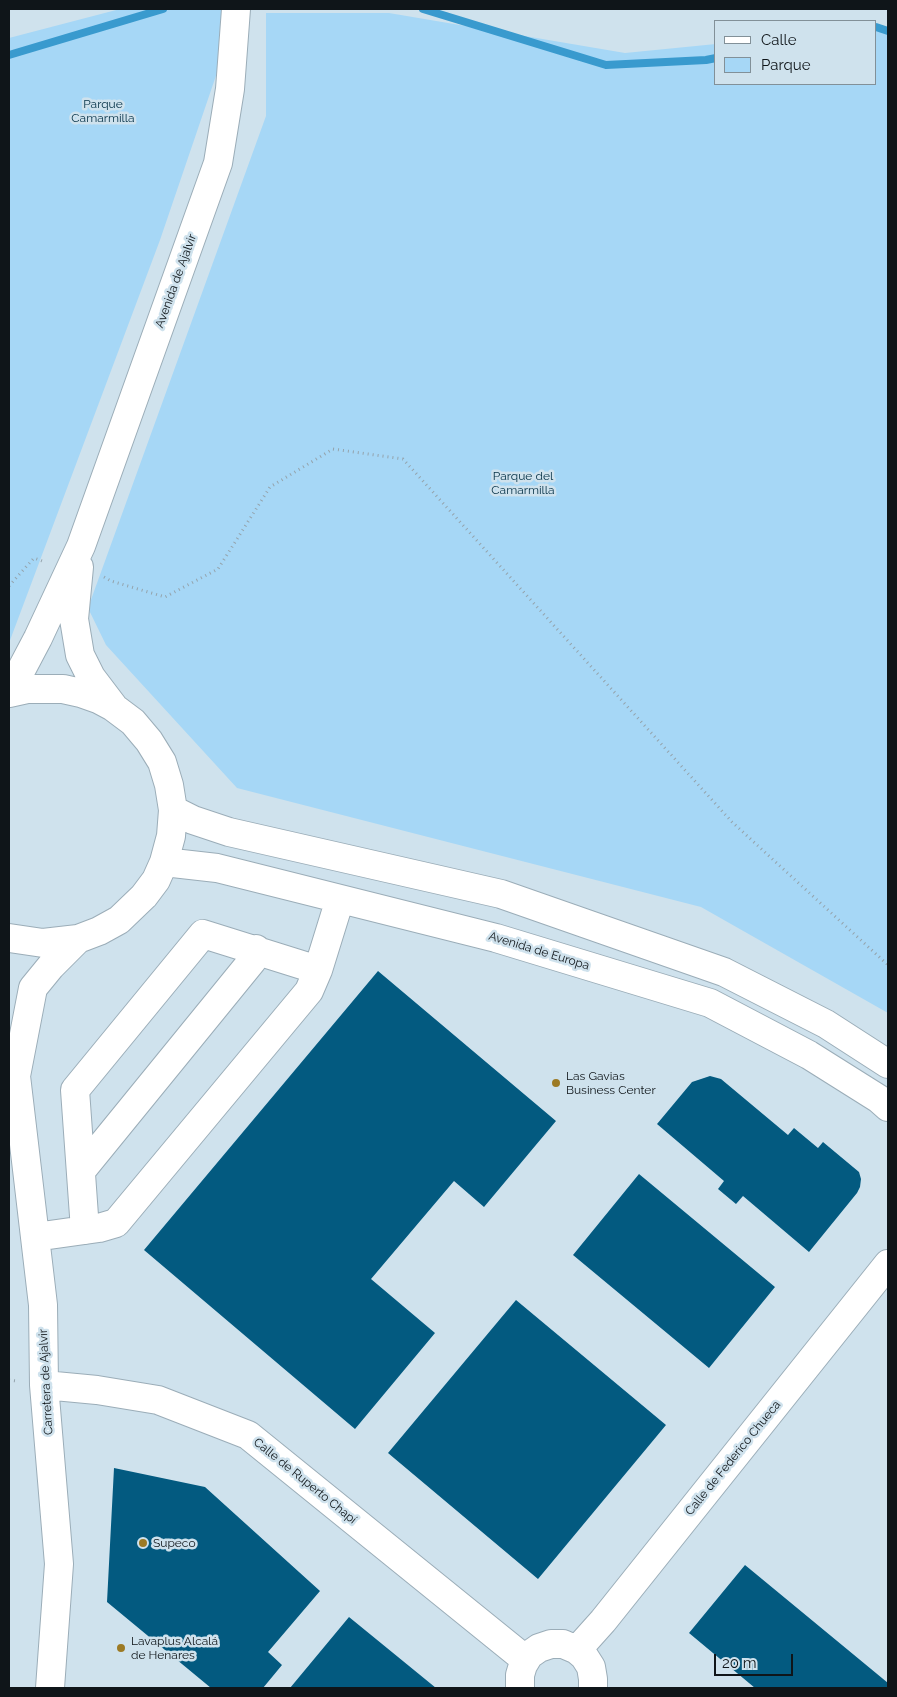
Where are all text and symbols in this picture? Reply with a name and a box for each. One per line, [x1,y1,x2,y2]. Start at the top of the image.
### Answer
legend [714,20,877,85]
text: Calle [761,31,796,49]
text: Parque [761,56,810,74]
park label: Parque Camarmilla [71,97,135,125]
street label: Avenida de Ajalvir [152,232,200,330]
park label: Parque del Camarmilla [491,469,555,497]
street label: Avenida de Europa [487,929,591,973]
place label: Las Gavias Business Center [566,1069,656,1097]
marker: Las Gavias Business Center [550,1077,562,1089]
street label: Carretera de Ajalvir [36,1329,56,1435]
street label: Calle de Federico Chueca [682,1398,784,1518]
street label: Calle de Ruperto Chapí [251,1435,359,1527]
place label: Supeco [153,1536,196,1550]
marker: Supeco [137,1537,149,1549]
place label: Lavaplus Alcalá de Henares [131,1634,218,1662]
marker: Lavaplus Alcalá de Henares [115,1642,127,1654]
scale bar [717,1644,796,1676]
text: 20 m [722,1654,757,1672]

